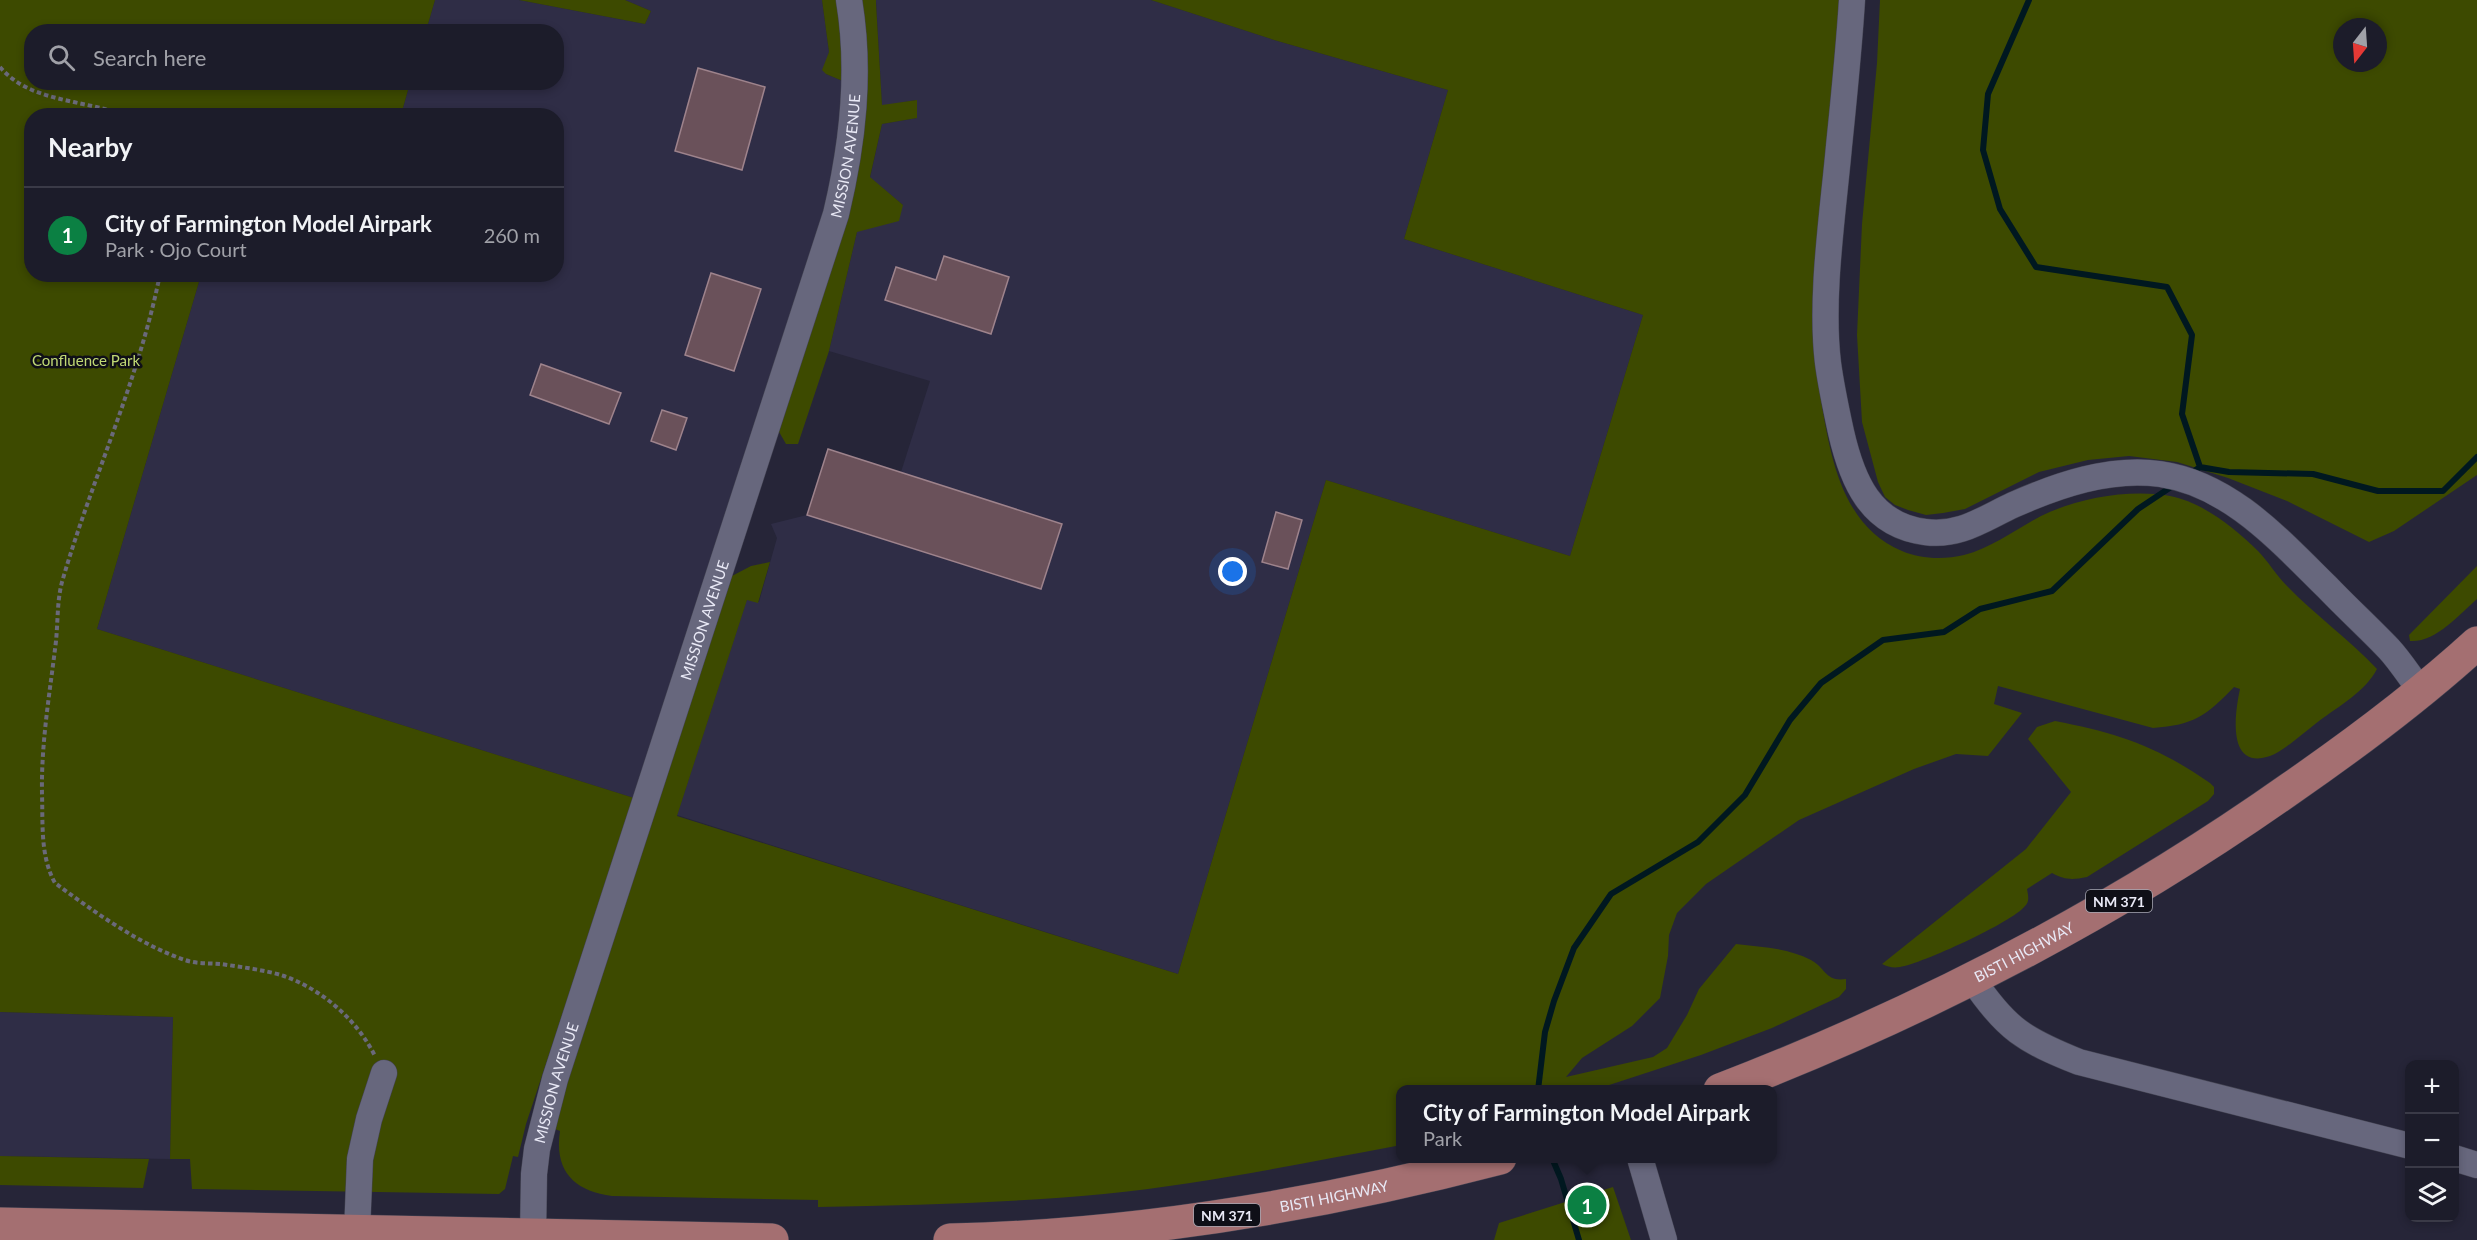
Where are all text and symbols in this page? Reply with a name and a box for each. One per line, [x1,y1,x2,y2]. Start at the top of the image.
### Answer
north arrow [2333,18,2387,72]
search box [24,24,564,90]
icon: search [45,41,78,74]
text: Search here [93,44,206,71]
street label: MISSION AVENUE [826,94,863,219]
text: Nearby [48,131,133,163]
text: City of Farmington Model Airpark [105,210,432,237]
text: 1 [62,223,73,247]
text: 260 m [484,223,540,247]
text: Park · Ojo Court [105,237,247,261]
park label: Confluence Park [32,351,140,369]
your location [1218,557,1247,586]
street label: MISSION AVENUE [676,558,732,682]
road number: NM 371 [2086,890,2152,912]
street label: BISTI HIGHWAY [1971,917,2077,985]
street label: MISSION AVENUE [530,1020,582,1145]
map controls [2405,1060,2459,1222]
button: + [2405,1060,2459,1114]
popup [1396,1085,1777,1163]
text: City of Farmington Model Airpark [1423,1099,1750,1126]
button: − [2405,1114,2459,1168]
text: Park [1423,1126,1462,1150]
button: layers [2405,1168,2459,1222]
street label: BISTI HIGHWAY [1278,1176,1391,1215]
pin: 1 [1568,1182,1606,1228]
road number: NM 371 [1194,1204,1260,1226]

